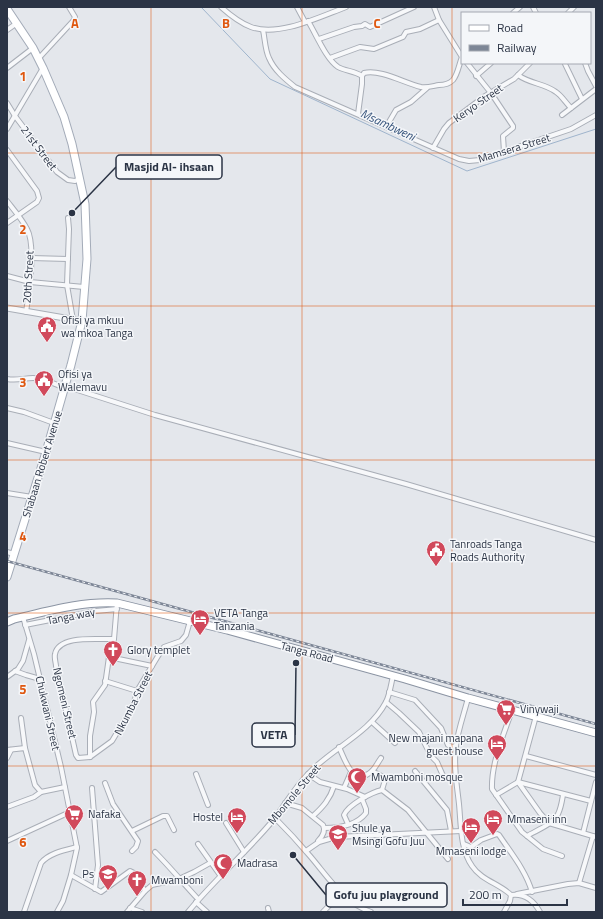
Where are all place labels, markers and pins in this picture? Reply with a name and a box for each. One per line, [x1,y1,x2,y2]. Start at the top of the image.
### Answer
callout: Masjid Al- ihsaan [116,155,222,179]
place label: Ofisi ya mkuu wa mkoa Tanga [61,312,133,341]
public building icon: Ofisi ya mkuu wa mkoa Tanga [36,315,58,343]
place label: Ofisi ya Walemavu [58,366,107,395]
public building icon: Ofisi ya Walemavu [33,369,55,397]
place label: Tanroads Tanga Roads Authority [450,536,525,565]
public building icon: Tanroads Tanga Roads Authority [425,539,447,567]
place label: VETA Tanga Tanzania [214,605,269,634]
hotel icon: VETA Tanga Tanzania [189,608,211,636]
church icon: Glory templet [102,639,124,667]
place label: Glory templet [127,642,190,658]
supermarket icon: Vinywaji [495,698,517,726]
place label: Vinywaji [520,701,559,717]
callout: VETA [252,723,295,747]
place label: New majani mapana guest house [389,730,483,759]
hotel icon: New majani mapana guest house [486,733,508,761]
mosque icon: Mwamboni mosque [346,766,368,794]
place label: Mwamboni mosque [371,769,463,785]
supermarket icon: Nafaka [63,803,85,831]
place label: Nafaka [88,806,121,822]
hotel icon: Hostel [226,806,248,834]
hotel icon: Mmaseni inn [482,808,504,836]
place label: Hostel [193,809,223,825]
place label: Mmaseni inn [507,811,567,827]
hotel icon: Mmaseni lodge [460,816,482,844]
place label: Shule ya Msingi Gofu Juu [352,820,425,849]
school or university icon: Shule ya Msingi Gofu Juu [327,823,349,851]
place label: Mmaseni lodge [436,843,507,859]
mosque icon: Madrasa [212,852,234,880]
place label: Madrasa [237,855,278,871]
school or university icon: Ps [97,863,119,891]
place label: Ps [82,866,94,882]
church icon: Mwamboni [126,869,148,897]
place label: Mwamboni [151,872,203,888]
callout: Gofu juu playground [326,883,447,907]

